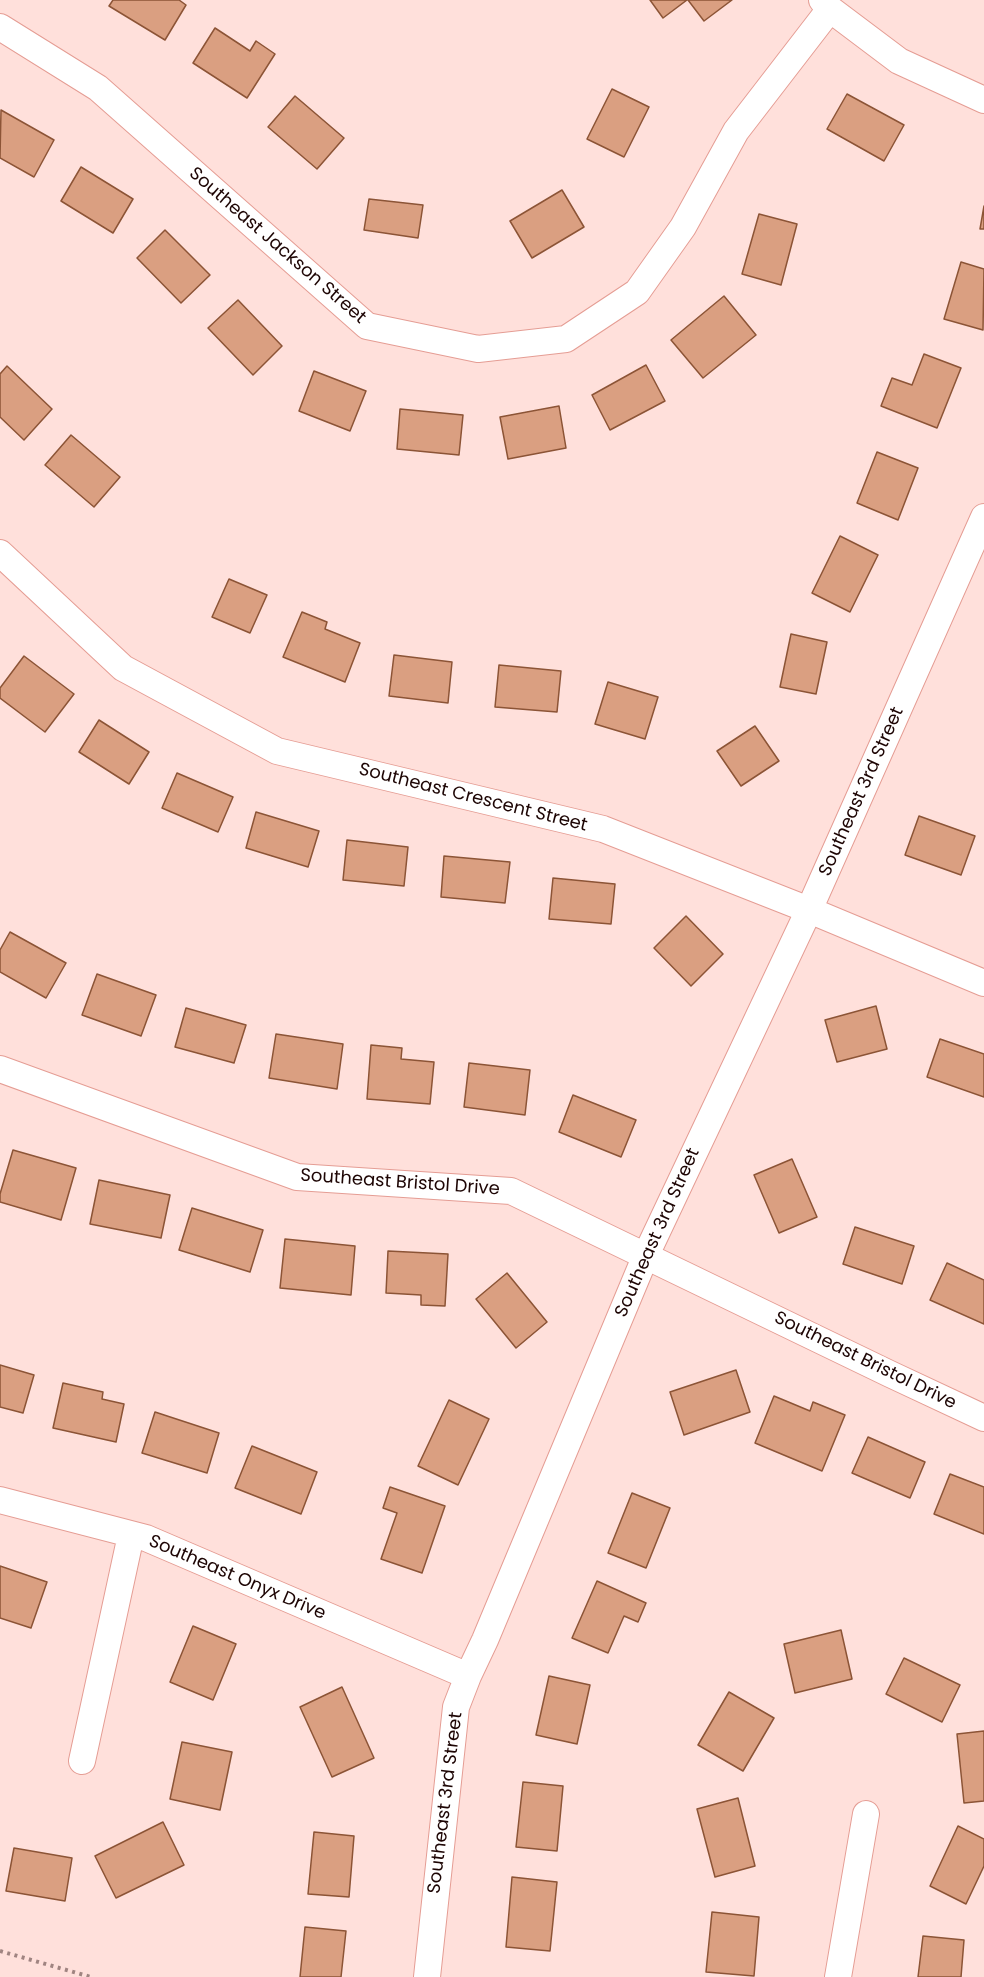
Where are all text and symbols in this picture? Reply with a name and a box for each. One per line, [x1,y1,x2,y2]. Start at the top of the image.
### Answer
street label: Southeast Jackson Street [184,163,370,329]
street label: Southeast 3rd Street [815,704,909,880]
street label: Southeast Crescent Street [357,759,589,837]
street label: Southeast 3rd Street [611,1145,705,1321]
street label: Southeast Bristol Drive [300,1165,500,1201]
street label: Southeast Bristol Drive [770,1308,960,1414]
street label: Southeast Onyx Drive [145,1531,329,1625]
street label: Southeast 3rd Street [424,1711,468,1895]

